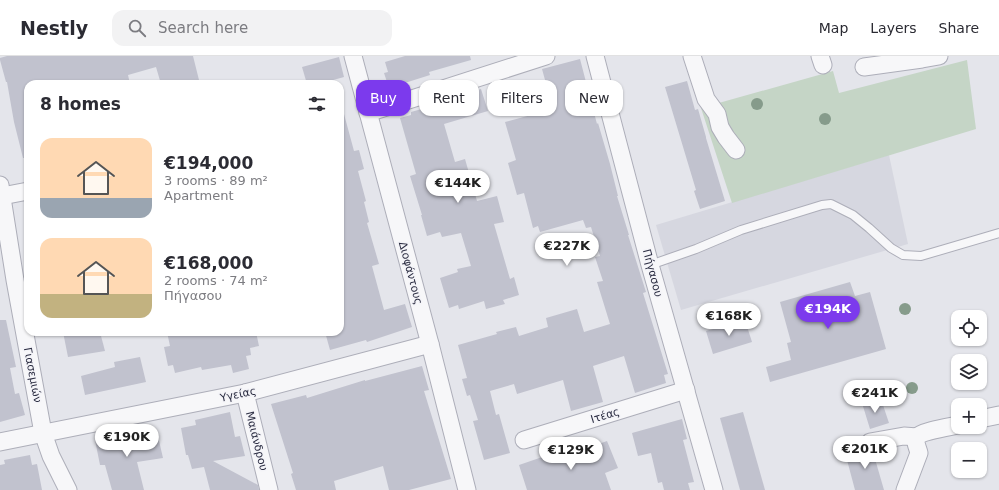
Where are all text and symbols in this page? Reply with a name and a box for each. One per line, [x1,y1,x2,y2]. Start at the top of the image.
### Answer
search box [112,10,392,46]
text: Nestly [20,17,88,39]
icon: search [126,17,148,39]
text: Search here [158,19,248,37]
text: Map [819,20,848,36]
text: Layers [870,20,917,36]
text: Share [939,20,979,36]
chip: Buy [356,80,411,116]
chip: Rent [419,80,479,116]
chip: Filters [487,80,557,116]
chip: New [565,80,623,116]
icon: filters [306,93,328,115]
text: 8 homes [40,94,121,114]
text: €194,000 [164,153,253,173]
icon: home [72,154,120,202]
pin: €144K [430,170,486,204]
text: 3 rooms · 89 m² [164,173,268,188]
text: €144K [435,175,481,190]
text: Apartment [164,188,234,203]
pin: €227K [539,233,595,267]
text: €227K [544,238,590,253]
street label: Διοφάντους [396,240,425,306]
street label: Πήγασου [640,248,665,299]
text: €168,000 [164,253,253,273]
icon: home [72,254,120,302]
text: 2 rooms · 74 m² [164,273,268,288]
text: Πήγασου [164,288,222,303]
pin: €194K [800,296,856,330]
text: €194K [805,301,851,316]
pin: €168K [701,303,757,337]
text: €168K [706,308,752,323]
map controls [951,310,987,478]
button: locate [951,310,987,346]
street label: Γιασεμιών [21,346,44,404]
button: layers [951,354,987,390]
pin: €241K [847,380,903,414]
street label: Υγείας [218,384,257,405]
text: €241K [852,385,898,400]
button: + [951,398,987,434]
street label: Ιτέας [589,405,621,426]
street label: Μαιάνδρου [243,410,270,472]
pin: €190K [99,424,155,458]
text: €190K [104,429,150,444]
pin: €201K [837,436,893,470]
pin: €129K [543,437,599,471]
text: €201K [842,441,888,456]
text: €129K [548,442,594,457]
button: − [951,442,987,478]

